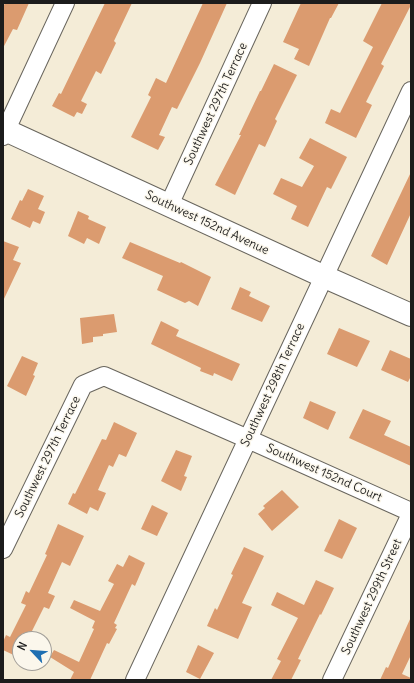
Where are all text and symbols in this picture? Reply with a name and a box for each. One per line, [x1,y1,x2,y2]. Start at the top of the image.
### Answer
street label: Southwest 297th Terrace [181,40,251,168]
street label: Southwest 152nd Avenue [143,188,271,258]
street label: Southwest 298th Terrace [238,321,308,449]
street label: Southwest 297th Terrace [12,394,84,520]
street label: Southwest 152nd Court [264,441,384,505]
street label: Southwest 299th Street [339,537,405,657]
north arrow [12,631,52,671]
text: N [14,640,30,653]

